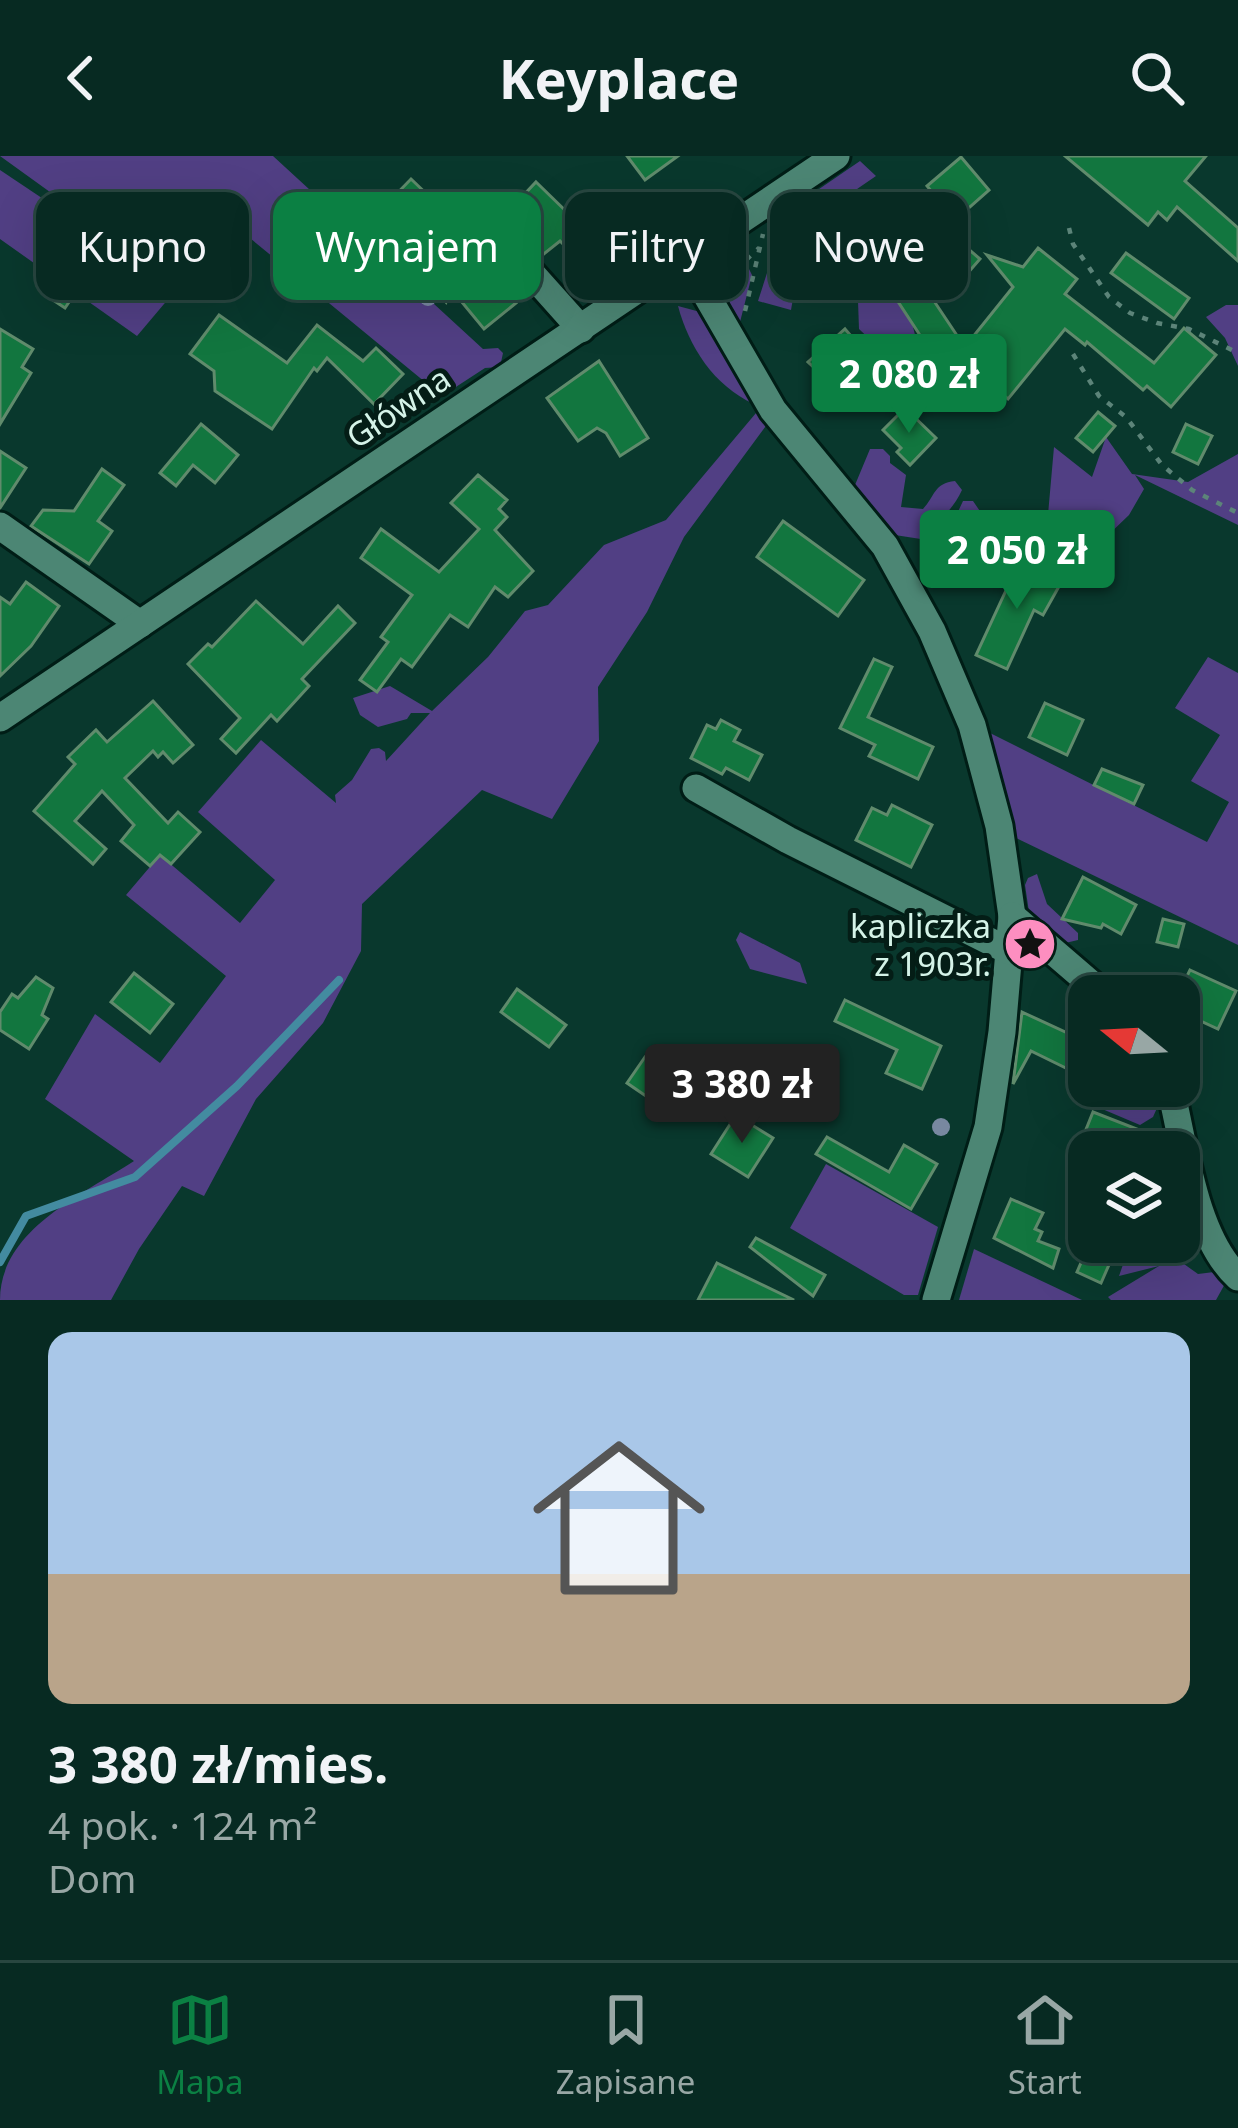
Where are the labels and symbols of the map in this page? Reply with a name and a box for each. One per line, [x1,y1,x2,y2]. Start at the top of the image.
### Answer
pin: 2 080 zł [785,334,1033,436]
street label: Główna [337,356,459,458]
pin: 2 050 zł [893,510,1141,612]
place label: kapliczka z 1903r. [850,903,991,986]
place icon: kapliczka z 1903r. [1002,916,1058,972]
north arrow [1068,975,1200,1107]
pin: 3 380 zł [618,1044,866,1146]

